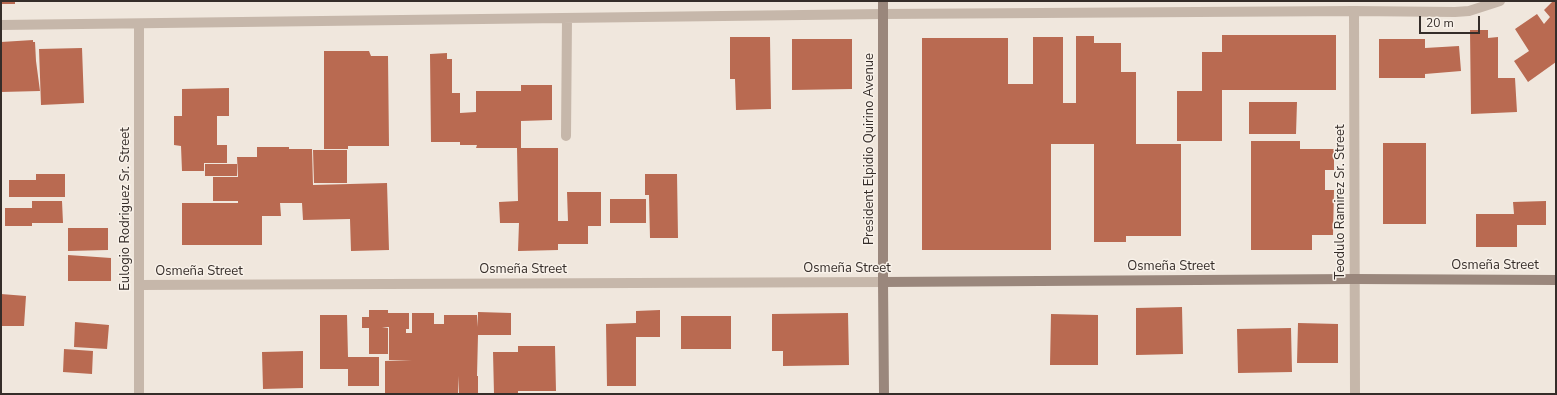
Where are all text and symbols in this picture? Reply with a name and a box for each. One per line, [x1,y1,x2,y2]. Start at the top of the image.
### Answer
scale bar [1421,8,1482,34]
text: 20 m [1426,15,1454,31]
street label: President Elpidio Quirino Avenue [862,53,878,245]
street label: Teodulo Ramirez Sr. Street [1333,125,1349,279]
street label: Eulogio Rodriguez Sr. Street [118,127,134,291]
street label: Osmeña Street [1451,258,1539,274]
street label: Osmeña Street [1127,259,1215,275]
street label: Osmeña Street [803,261,891,277]
street label: Osmeña Street [479,262,567,278]
street label: Osmeña Street [155,264,243,280]

